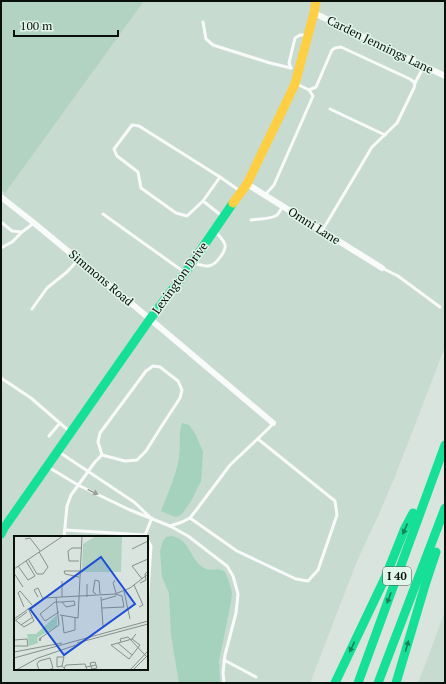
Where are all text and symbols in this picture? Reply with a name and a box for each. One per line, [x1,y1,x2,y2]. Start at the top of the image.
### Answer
scale bar [14,12,118,38]
street label: Carden Jennings Lane [325,12,436,77]
text: 100 m [20,18,53,33]
street label: Omni Lane [285,204,343,247]
street label: Lexington Drive [148,239,211,317]
street label: Simmons Road [66,246,137,309]
one-way arrow [88,489,99,495]
one-way arrow [402,523,408,535]
inset map [14,536,148,670]
road number: I 40 [383,567,411,585]
one-way arrow [386,593,392,605]
one-way arrow [404,639,410,651]
one-way arrow [349,642,355,653]

